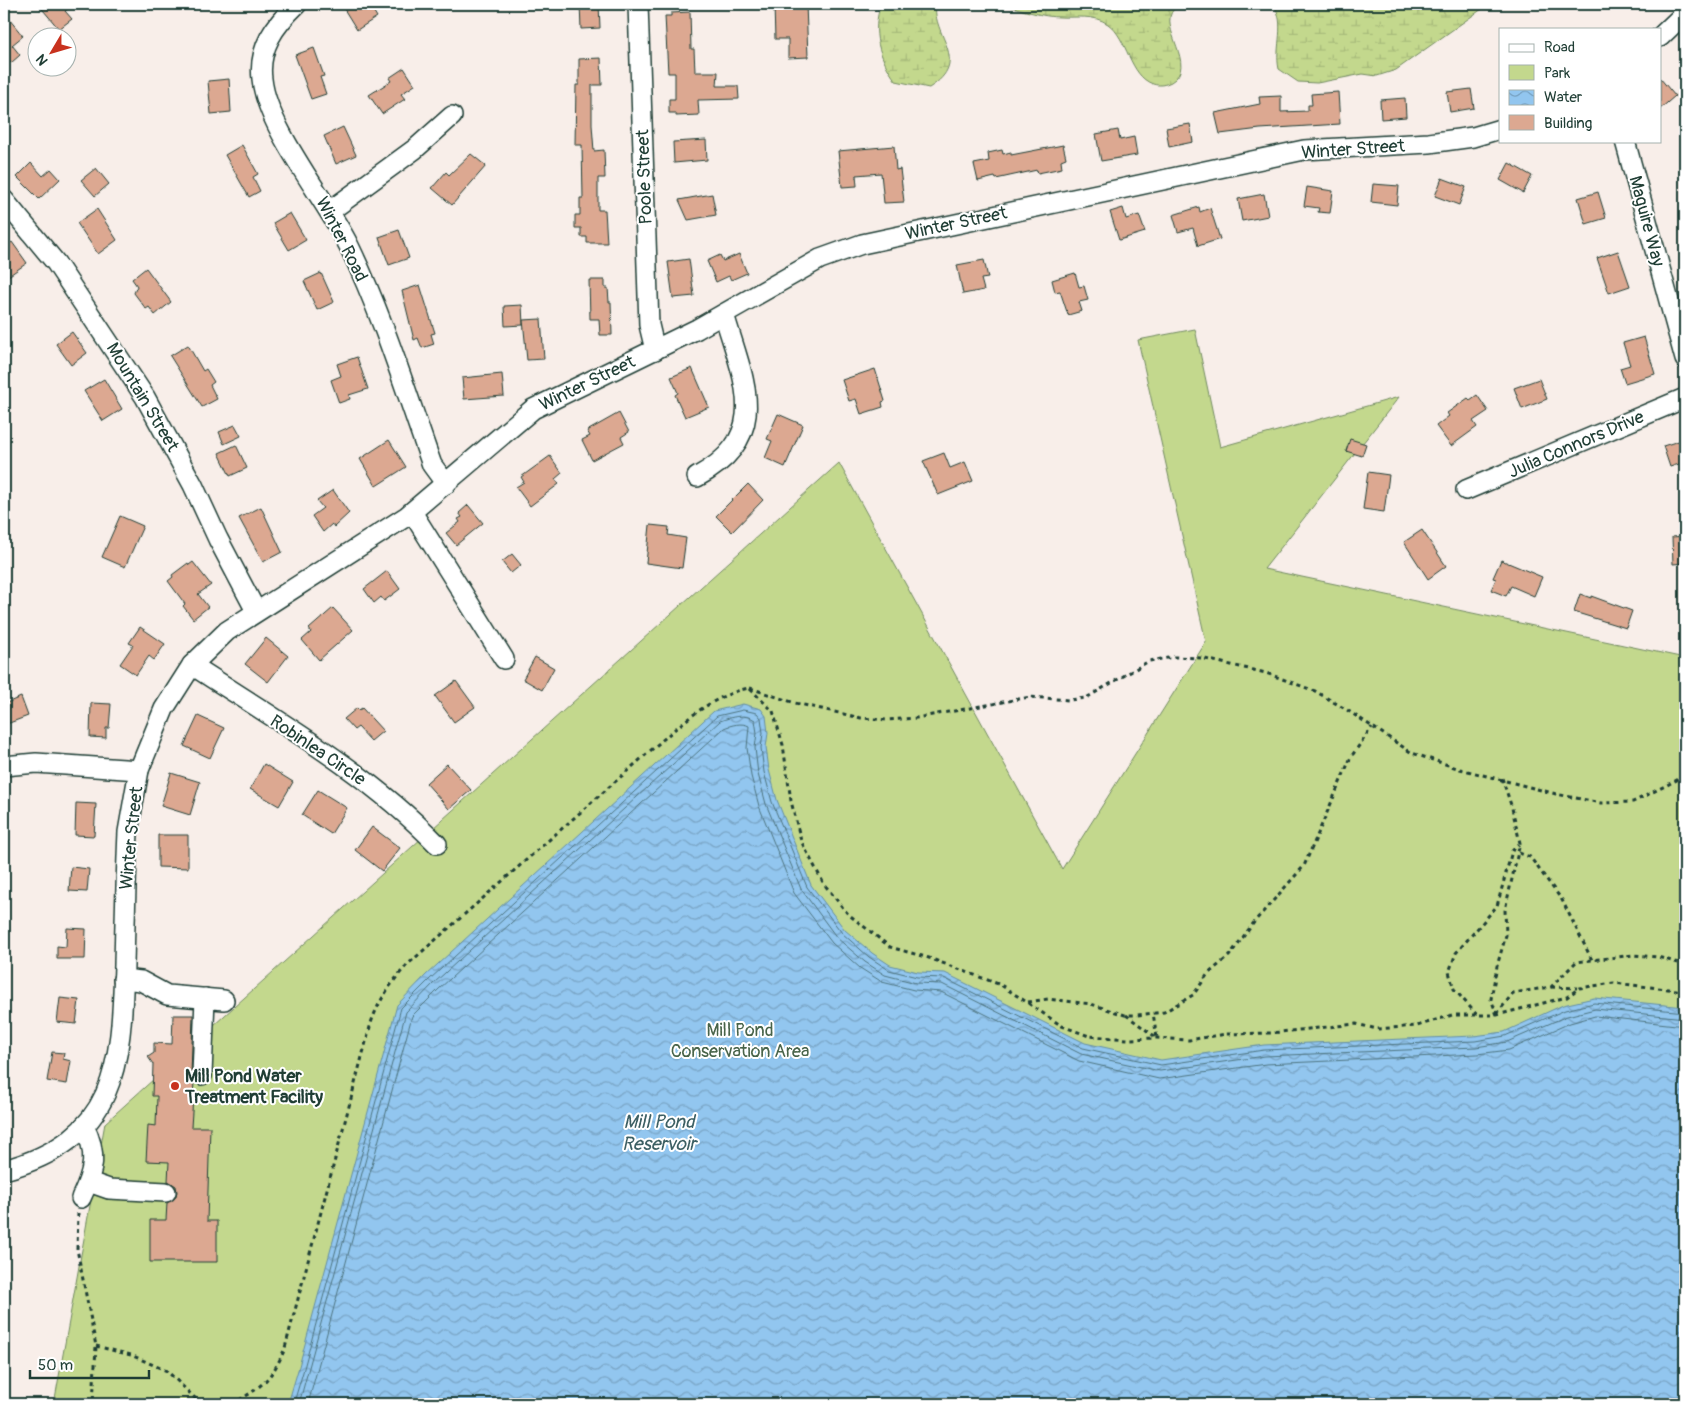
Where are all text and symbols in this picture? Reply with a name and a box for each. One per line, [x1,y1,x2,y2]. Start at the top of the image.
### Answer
north arrow [28,28,78,78]
legend [1499,28,1662,142]
text: Road [1544,38,1575,57]
text: N [33,51,52,69]
text: Park [1544,64,1571,83]
text: Water [1544,88,1583,107]
text: Building [1544,114,1592,133]
street label: Poole Street [631,128,658,225]
street label: Winter Street [1301,134,1406,165]
street label: Maguire Way [1623,173,1670,269]
street label: Winter Road [310,193,373,286]
street label: Winter Street [903,201,1010,246]
street label: Mountain Street [101,339,185,457]
street label: Winter Street [536,350,640,417]
street label: Julia Connors Drive [1505,405,1648,483]
street label: Robinlea Circle [265,710,370,791]
street label: Winter Street [115,785,148,891]
park label: Mill Pond Conservation Area [671,1019,809,1063]
place label: Mill Pond Water Treatment Facility [184,1065,323,1109]
marker: Mill Pond Water Treatment Facility [169,1080,181,1092]
water label: Mill Pond Reservoir [622,1110,698,1156]
scale bar [30,1348,149,1380]
text: 50 m [38,1356,73,1375]

